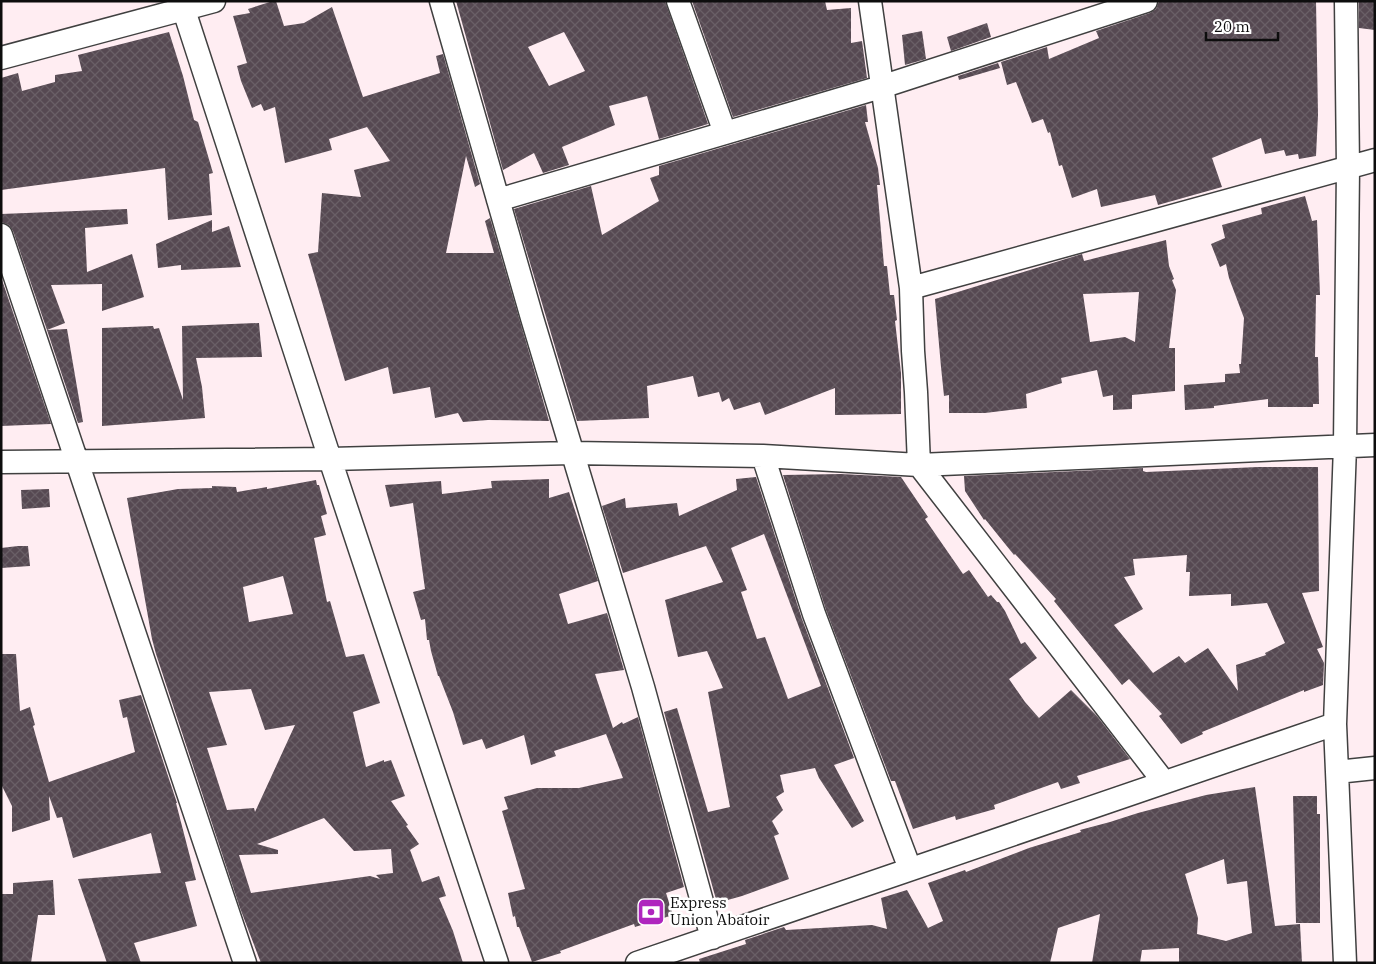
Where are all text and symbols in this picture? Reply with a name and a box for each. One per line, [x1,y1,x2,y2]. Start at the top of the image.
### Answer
scale bar [1206,10,1278,42]
text: 20 m [1214,17,1250,36]
place label: Express Union Abatoir [670,893,770,929]
bank icon: Express Union Abatoir [636,897,666,927]

